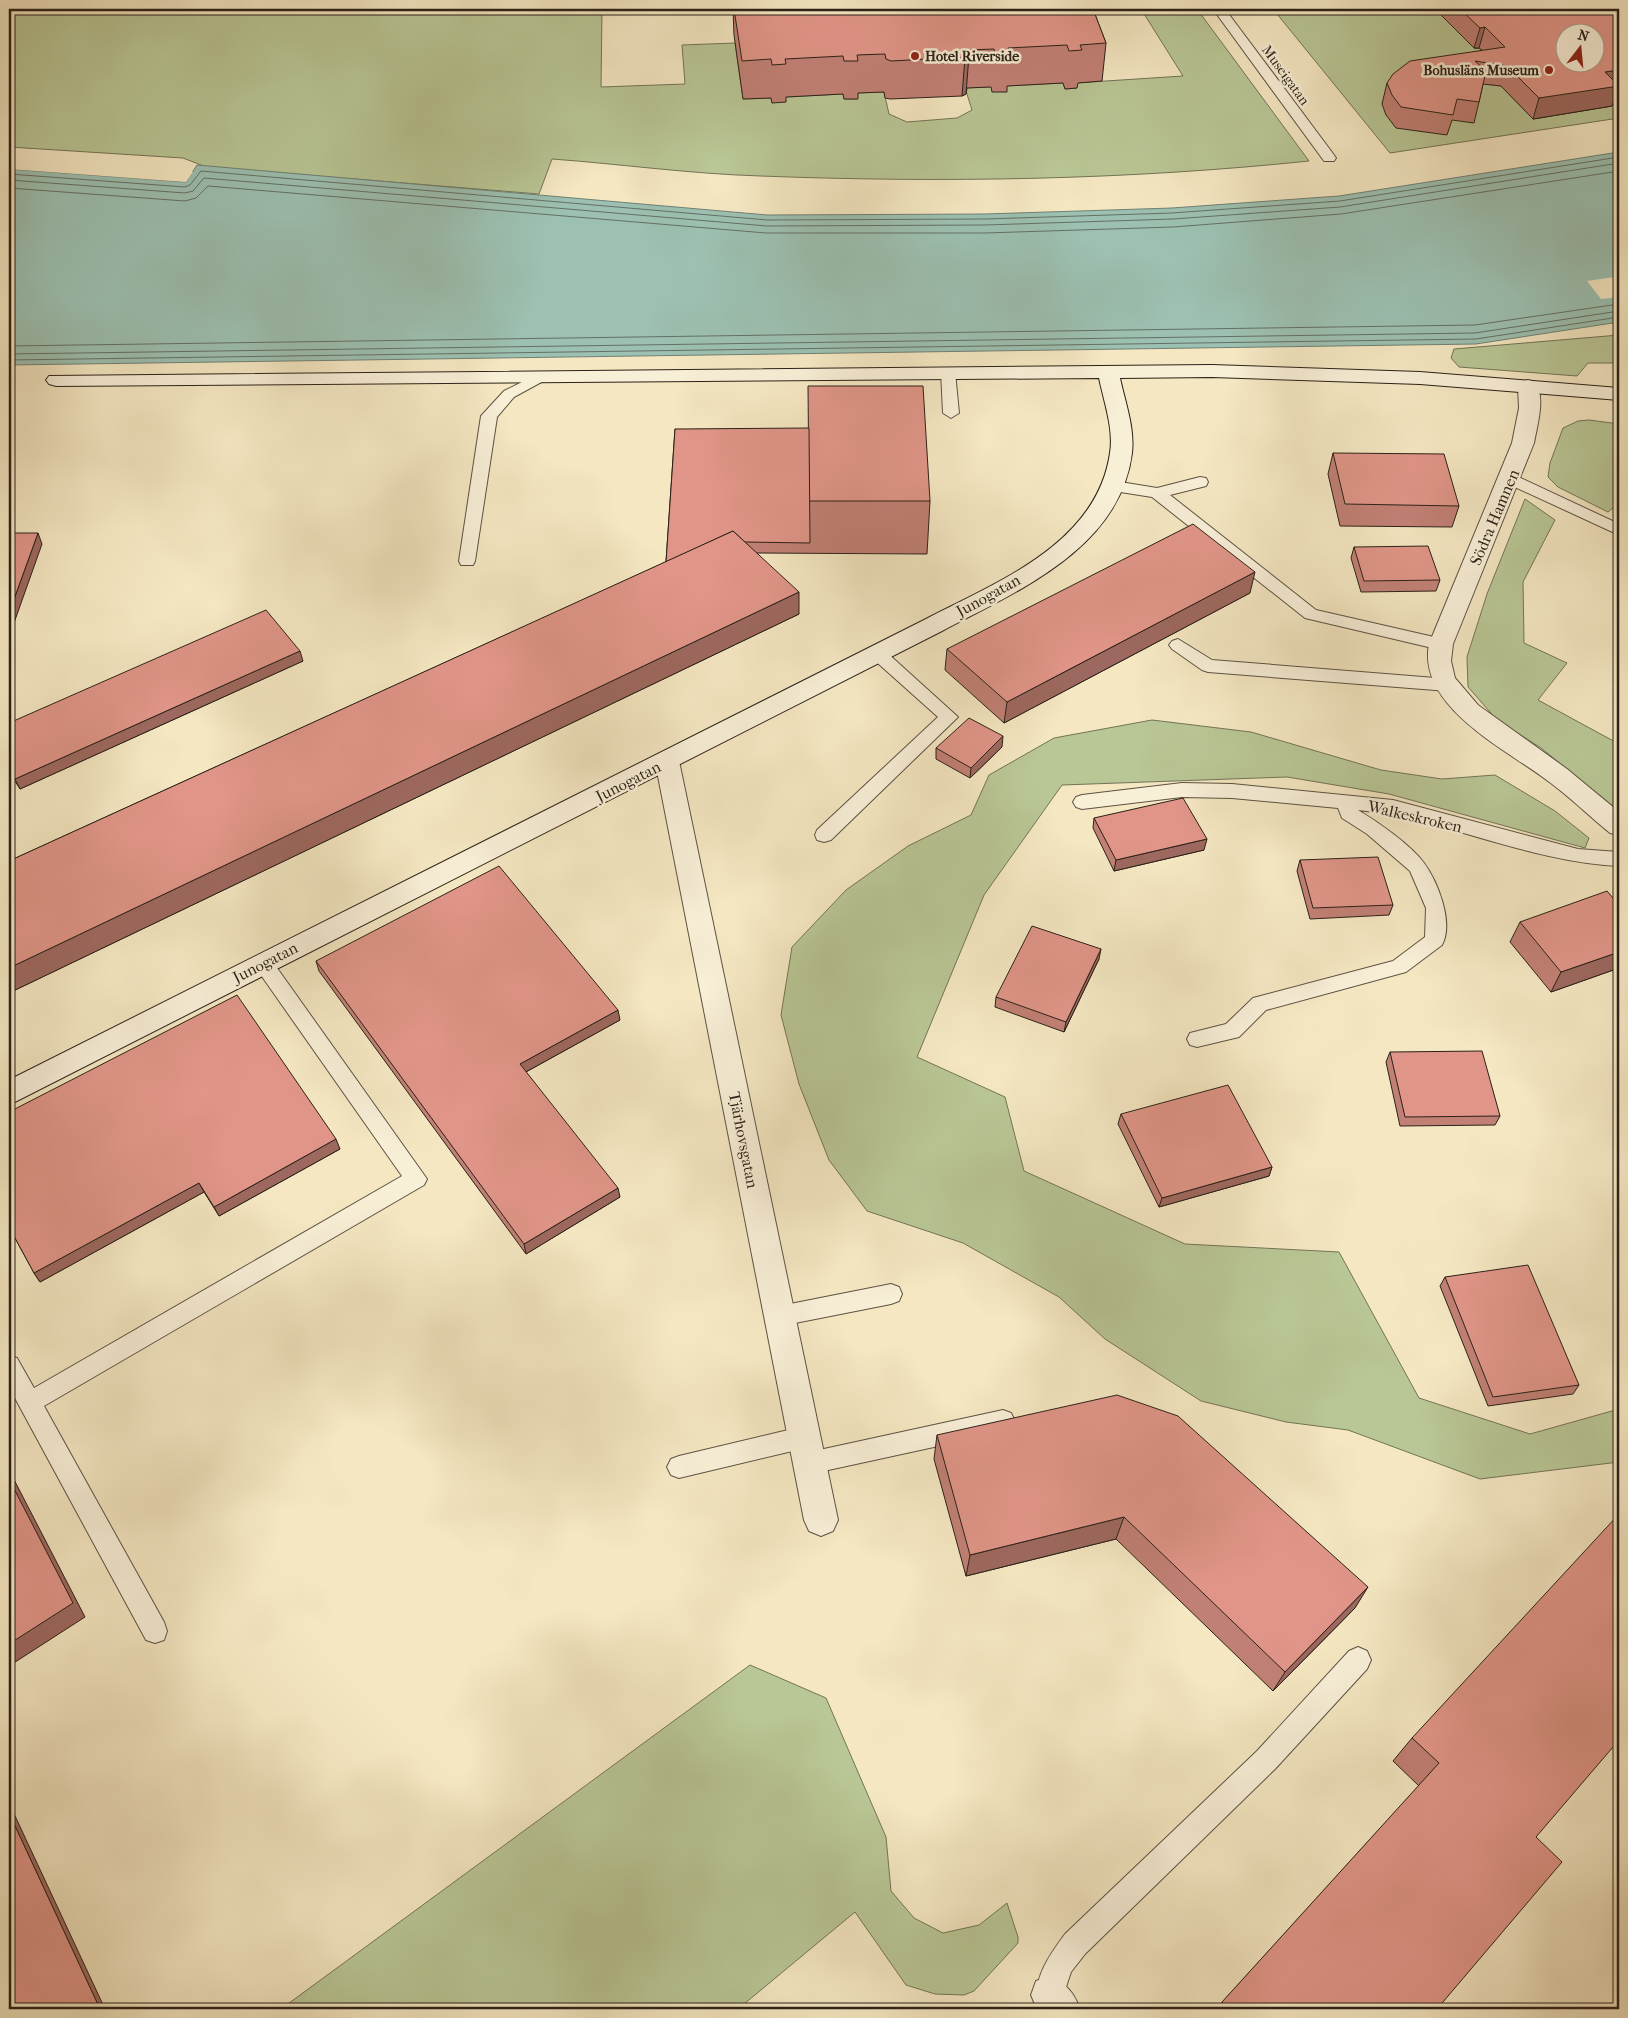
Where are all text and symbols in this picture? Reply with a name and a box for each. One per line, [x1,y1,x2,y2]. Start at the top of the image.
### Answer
north arrow [1556,22,1606,72]
text: N [1576,26,1591,46]
street label: Museigatan [1258,42,1313,109]
place label: Hotel Riverside [925,48,1019,65]
marker: Hotel Riverside [909,50,921,62]
place label: Bohusläns Museum [1423,62,1539,79]
marker: Bohusläns Museum [1543,64,1555,76]
street label: Södra Hamnen [1466,466,1524,568]
street label: Junogatan [951,570,1024,622]
street label: Junogatan [591,757,665,807]
street label: Walkeskroken [1365,796,1465,837]
street label: Junogatan [228,938,302,988]
street label: Tjärhovsgatan [725,1090,762,1191]

